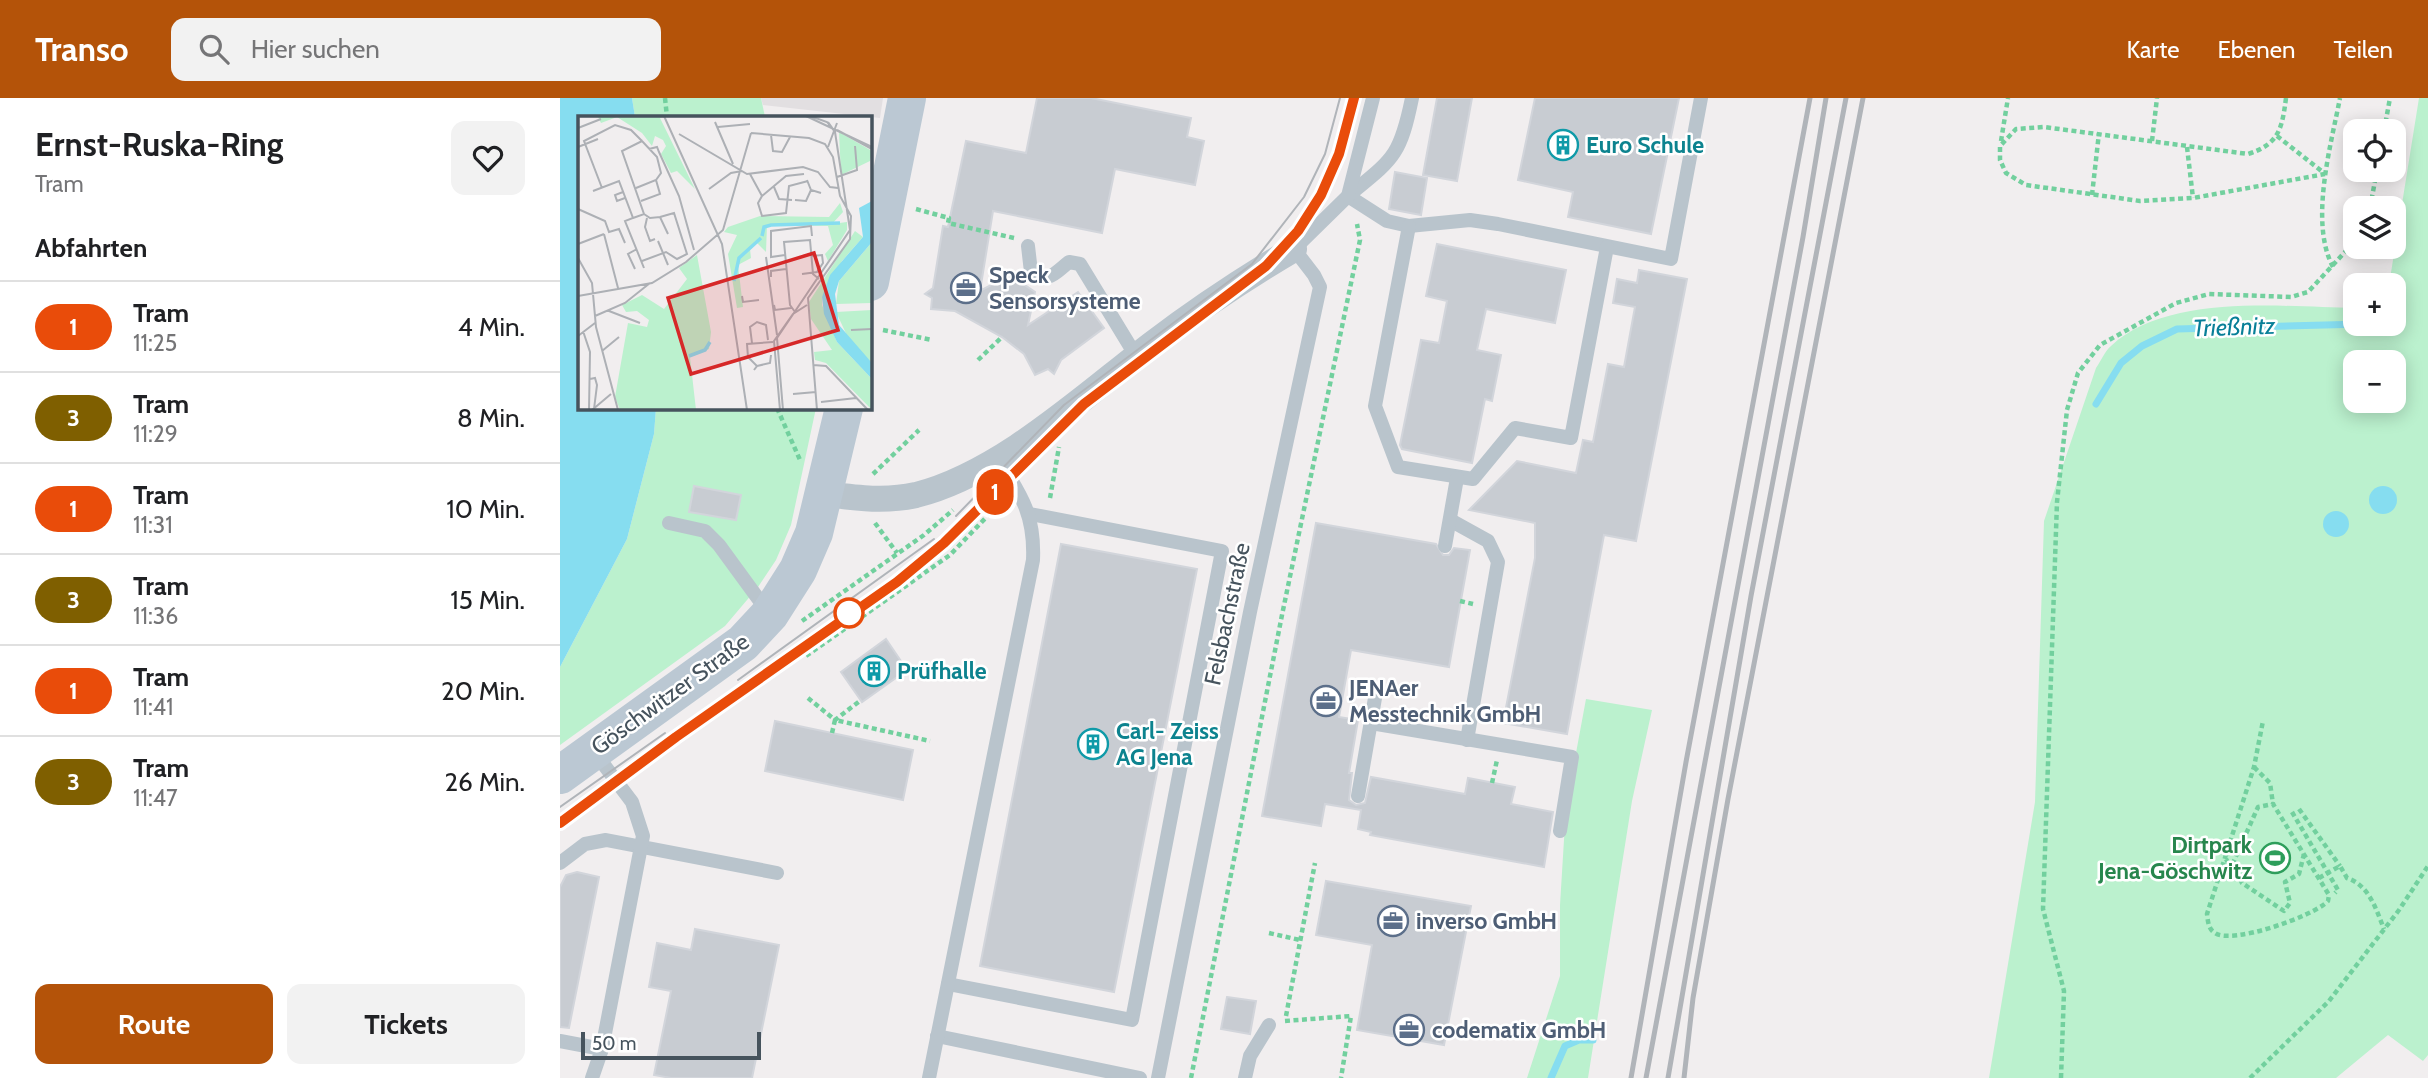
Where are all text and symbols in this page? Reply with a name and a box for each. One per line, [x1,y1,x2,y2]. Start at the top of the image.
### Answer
search box [171,18,661,81]
text: Transo [35,29,129,69]
icon: search [195,30,233,68]
text: Hier suchen [251,33,380,65]
text: Karte [2126,35,2179,64]
text: Ebenen [2217,35,2295,64]
text: Teilen [2333,35,2393,64]
inset map [578,116,872,410]
map controls [2343,119,2406,413]
button: locate [2343,119,2406,182]
button: heart [451,121,525,195]
text: Ernst-Ruska-Ring [35,124,283,164]
building icon: Euro Schule [1546,128,1580,162]
place label: Euro Schule [1586,131,1704,159]
text: Tram [35,170,84,198]
button: layers [2343,196,2406,259]
text: Abfahrten [35,232,147,264]
place label: Speck Sensorsysteme [989,261,1141,315]
office icon: Speck Sensorsysteme [949,271,983,305]
button: + [2343,273,2406,336]
text: Tram [133,297,189,329]
text: 4 Min. [458,311,525,343]
water label: Trießnitz [2192,311,2276,342]
text: 1 [69,312,78,341]
text: 11:25 [133,329,177,357]
button: − [2343,350,2406,413]
text: Tram [133,388,189,420]
text: 8 Min. [457,402,525,434]
text: 3 [67,403,80,432]
text: 11:29 [133,420,178,448]
line badge: 1 [972,469,1018,515]
text: 1 [991,477,999,506]
text: Tram [133,479,189,511]
text: 10 Min. [446,493,525,525]
text: 1 [69,494,78,523]
text: 11:31 [133,511,173,539]
street label: Felsbachstraße [1198,540,1256,688]
text: Tram [133,570,189,602]
text: 15 Min. [450,584,525,616]
text: 3 [67,585,80,614]
unlabelled marker [834,598,864,628]
text: 11:36 [133,602,178,630]
street label: Göschwitzer Straße [586,627,755,761]
building icon: Prüfhalle [857,654,891,688]
place label: Prüfhalle [897,657,987,685]
text: Tram [133,661,189,693]
place label: JENAer Messtechnik GmbH [1348,674,1541,728]
text: 20 Min. [441,675,525,707]
text: 1 [69,676,78,705]
office icon: JENAer Messtechnik GmbH [1309,684,1343,718]
text: 11:41 [133,693,174,721]
place label: Carl- Zeiss AG Jena [1116,717,1219,771]
building icon: Carl- Zeiss AG Jena [1076,727,1110,761]
text: Tram [133,752,189,784]
text: 26 Min. [444,766,525,798]
text: 3 [67,767,80,796]
text: 11:47 [133,784,178,812]
place label: Dirtpark Jena-Göschwitz [2097,831,2253,885]
sports icon: Dirtpark Jena-Göschwitz [2258,841,2292,875]
office icon: inverso GmbH [1376,904,1410,938]
place label: inverso GmbH [1416,907,1557,935]
button: Route [35,984,273,1064]
button: Tickets [287,984,525,1064]
office icon: codematix GmbH [1392,1013,1426,1047]
place label: codematix GmbH [1432,1016,1606,1044]
scale bar [581,1029,761,1061]
text: 50 m [592,1032,636,1055]

